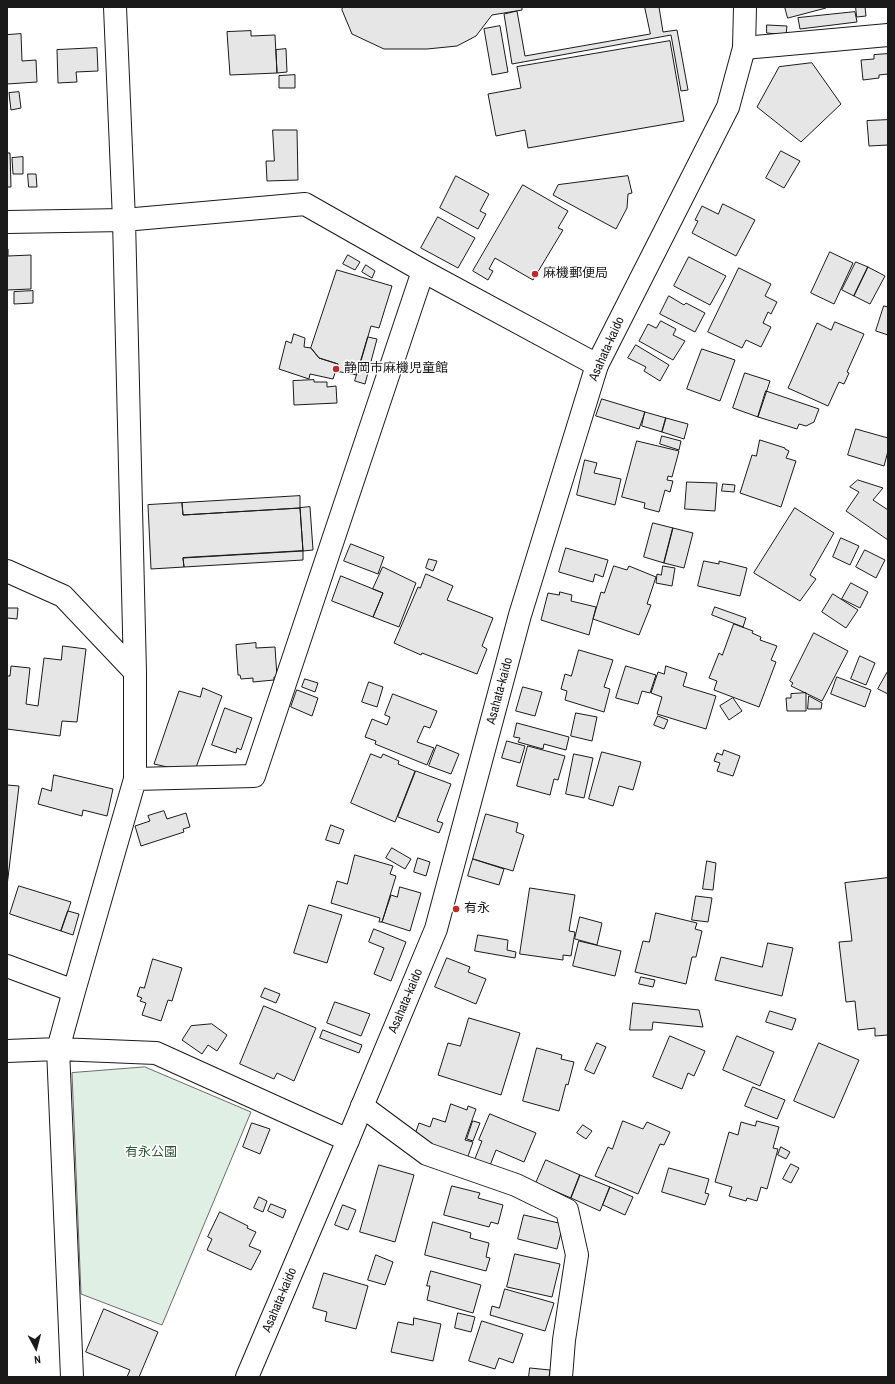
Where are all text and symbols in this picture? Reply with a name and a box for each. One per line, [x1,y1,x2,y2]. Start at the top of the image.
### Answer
place label: 麻機郵便局 [543,266,608,282]
marker: 麻機郵便局 [530,269,540,279]
street label: Asahata-kaido [586,314,628,384]
place label: 静岡市麻機児童館 [344,361,448,377]
marker: 静岡市麻機児童館 [331,364,341,374]
street label: Asahata-kaido [484,656,516,726]
place label: 有永 [464,901,490,917]
marker: 有永 [451,904,461,914]
street label: Asahata-kaido [385,966,427,1036]
park label: 有永公園 [125,1145,177,1161]
street label: Asahata-kaido [259,1265,301,1335]
north arrow [16,1328,56,1368]
text: N [33,1353,42,1367]

